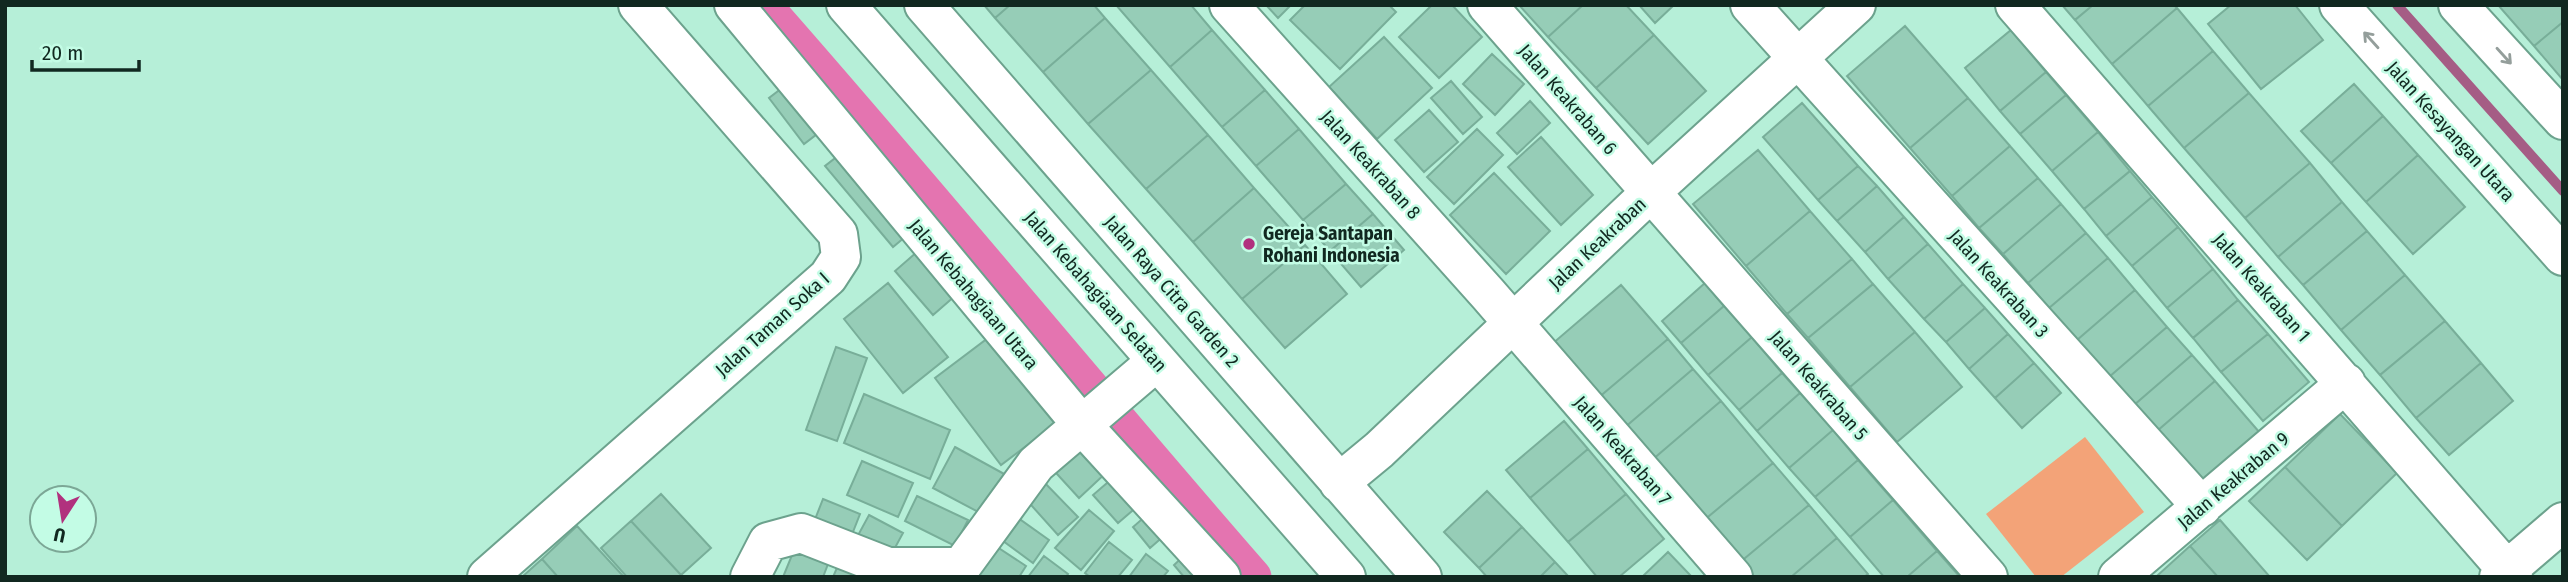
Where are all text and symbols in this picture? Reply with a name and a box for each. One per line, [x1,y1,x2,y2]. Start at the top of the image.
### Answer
scale bar [32,28,138,72]
one-way arrow [2363,32,2379,50]
street label: Jalan Keakraban 6 [1513,39,1622,159]
text: 20 m [42,40,83,66]
one-way arrow [2495,47,2512,64]
street label: Jalan Kesayangan Utara [2382,56,2520,206]
street label: Jalan Keakraban 8 [1316,105,1426,224]
street label: Jalan Keakraban [1544,192,1651,294]
street label: Jalan Kebahagiaan Selatan [1019,206,1172,377]
street label: Jalan Raya Citra Garden 2 [1100,211,1244,372]
street label: Jalan Kebahagiaan Utara [904,214,1043,374]
place label: Gereja Santapan Rohani Indonesia [1263,222,1400,267]
street label: Jalan Keakraban 3 [1944,224,2053,342]
street label: Jalan Keakraban 1 [2208,228,2315,346]
marker: Gereja Santapan Rohani Indonesia [1241,236,1257,252]
street label: Jalan Taman Soka I [711,267,834,382]
street label: Jalan Keakraban 5 [1765,326,1873,445]
street label: Jalan Keakraban 7 [1569,391,1676,510]
street label: Jalan Keakraban 9 [2173,427,2294,534]
north arrow [28,484,98,554]
text: U [52,523,67,548]

